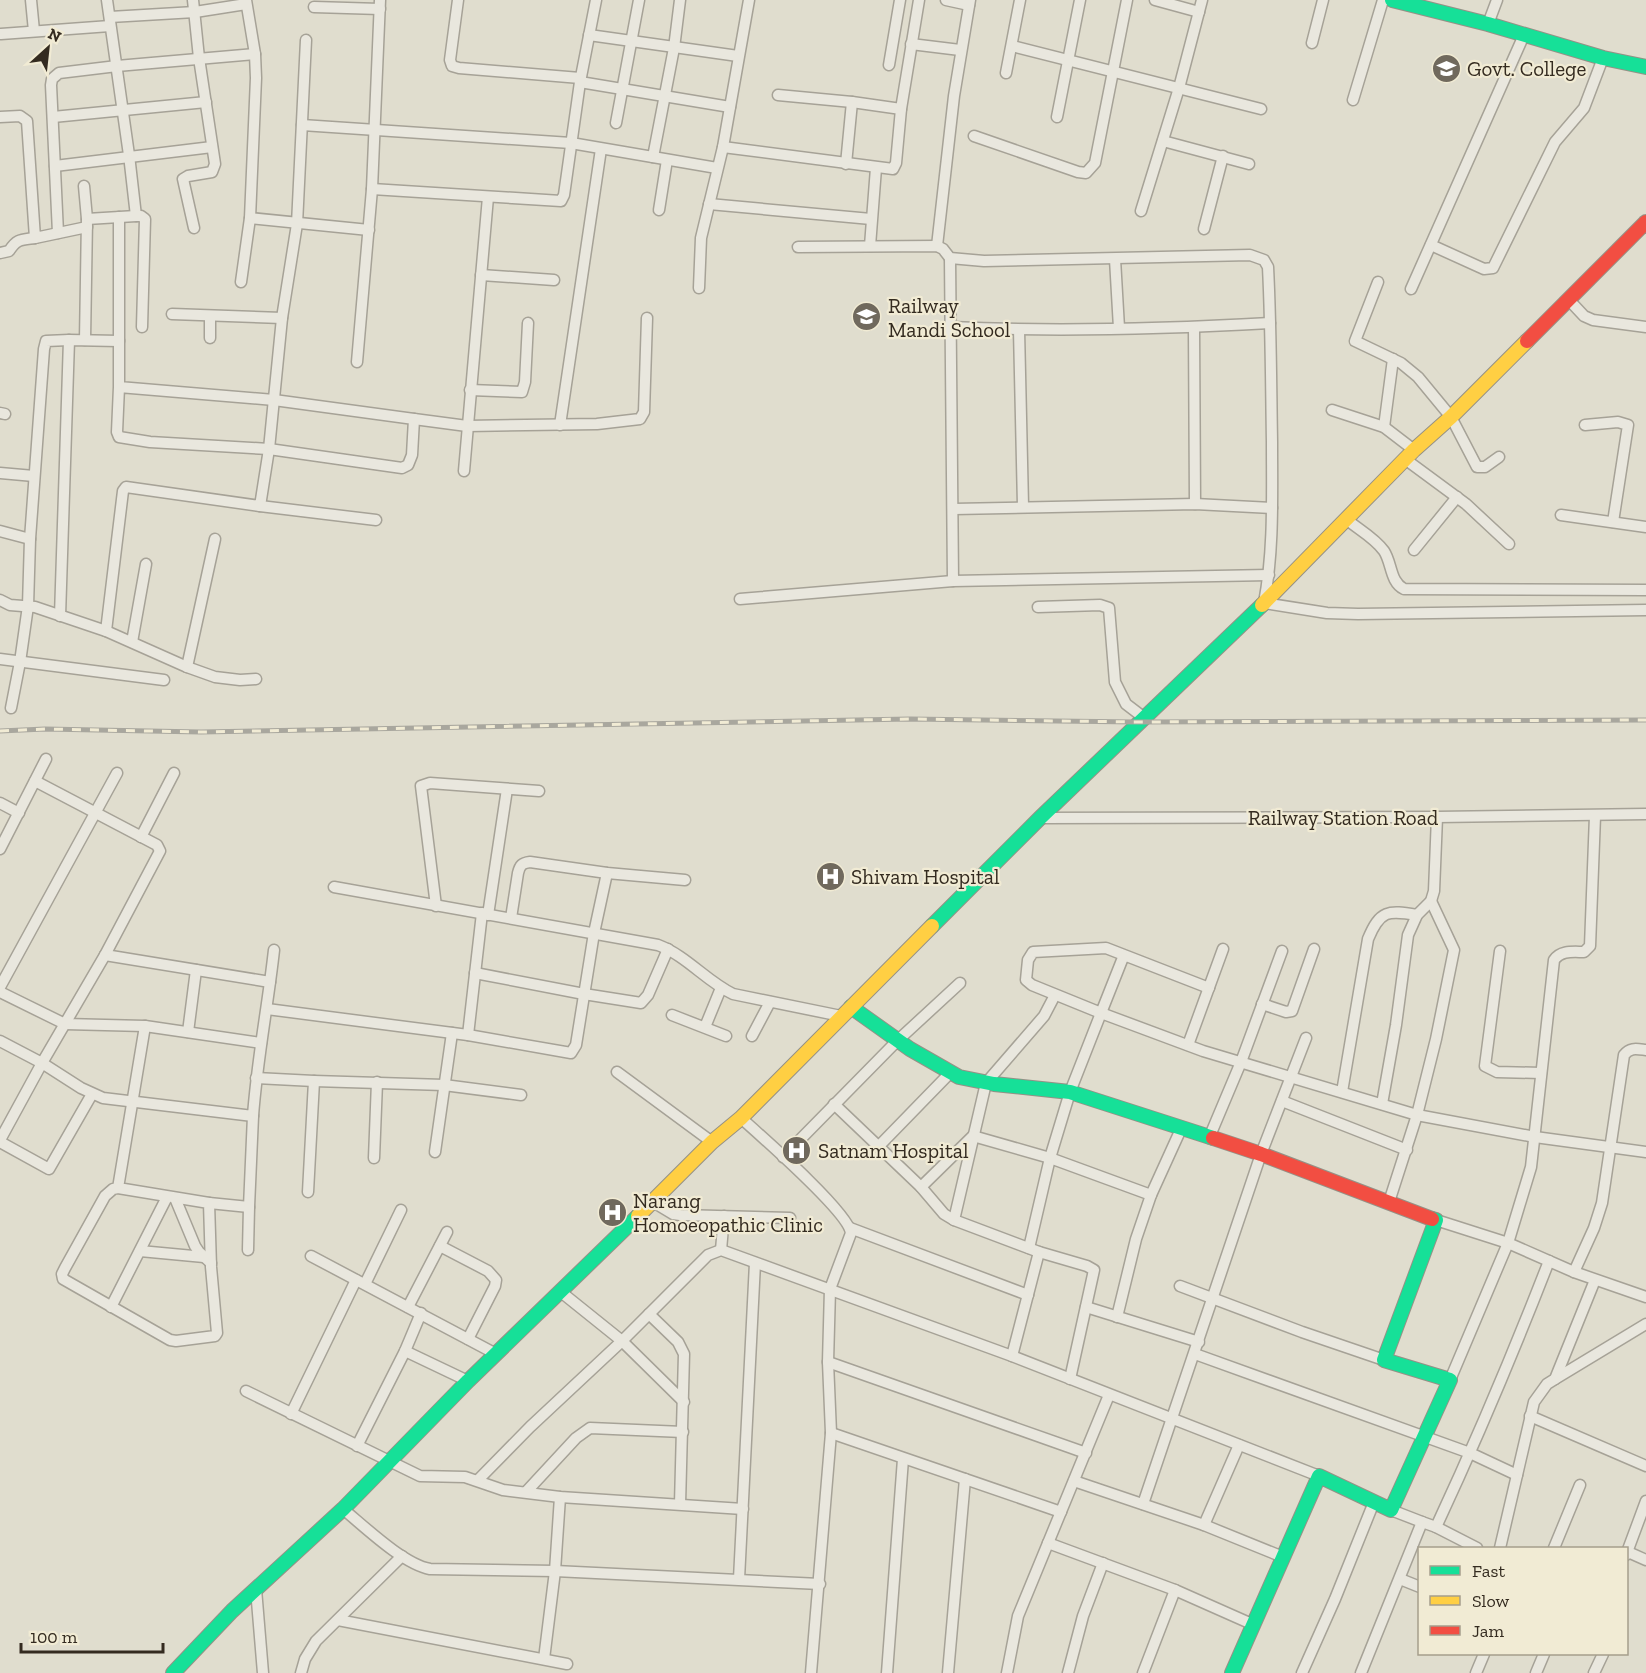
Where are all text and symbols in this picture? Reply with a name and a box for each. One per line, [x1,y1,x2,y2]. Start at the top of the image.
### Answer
north arrow [18,18,78,78]
text: N [45,24,64,46]
school or university icon: Govt. College [1430,52,1462,84]
place label: Govt. College [1467,56,1587,81]
place label: Railway Mandi School [888,293,1011,342]
school or university icon: Railway Mandi School [851,301,883,333]
street label: Railway Station Road [1248,805,1439,830]
hospital icon: Shivam Hospital [814,860,846,892]
place label: Shivam Hospital [851,864,1000,889]
hospital icon: Satnam Hospital [781,1134,813,1166]
place label: Satnam Hospital [818,1138,969,1163]
place label: Narang Homoeopathic Clinic [633,1188,823,1237]
hospital icon: Narang Homoeopathic Clinic [596,1196,628,1228]
legend [1418,1547,1628,1655]
text: Fast [1472,1560,1505,1582]
text: Slow [1472,1590,1509,1612]
scale bar [21,1616,164,1654]
text: Jam [1472,1620,1504,1642]
text: 100 m [30,1626,78,1648]

